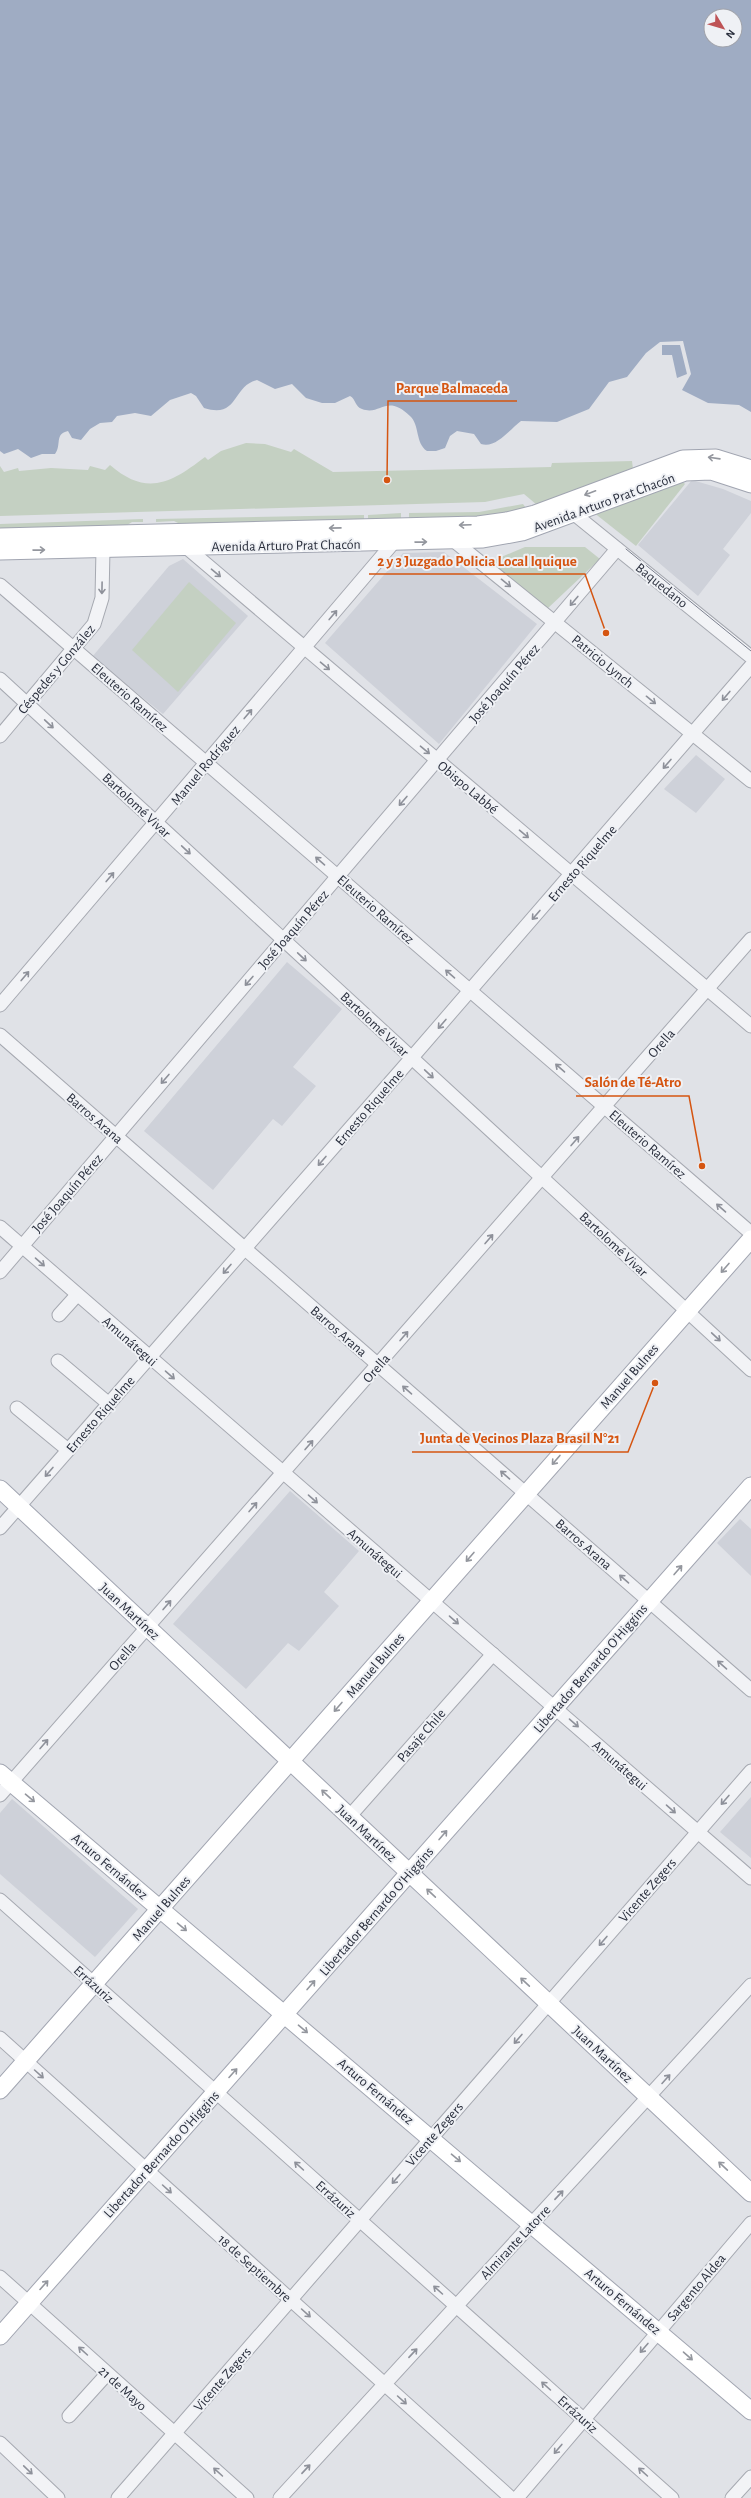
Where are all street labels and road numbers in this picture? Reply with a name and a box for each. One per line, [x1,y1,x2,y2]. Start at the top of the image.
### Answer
street label: Avenida Arturo Prat Chacón [532,471,677,535]
street label: Avenida Arturo Prat Chacón [211,538,361,554]
street label: Baquedano [633,561,690,611]
street label: Céspedes y González [16,622,98,717]
street label: Patricio Lynch [569,633,636,691]
street label: José Joaquín Pérez [467,641,543,726]
street label: Eleuterio Ramírez [88,661,171,735]
street label: Manuel Rodríguez [168,723,243,808]
street label: Obispo Labbé [434,759,500,817]
street label: Bartolomé Vivar [100,771,173,841]
street label: Ernesto Riquelme [546,823,620,905]
street label: Eleuterio Ramírez [334,873,417,947]
street label: José Joaquín Pérez [256,887,332,972]
street label: Bartolomé Vivar [338,990,411,1060]
street label: Orella [646,1026,678,1061]
street label: Ernesto Riquelme [333,1067,407,1149]
street label: Barros Arana [63,1091,126,1147]
street label: Eleuterio Ramírez [606,1108,689,1182]
street label: José Joaquín Pérez [30,1151,106,1236]
street label: Bartolomé Vivar [577,1210,650,1280]
street label: Barros Arana [307,1304,370,1360]
street label: Amunátegui [99,1314,160,1369]
street label: Manuel Bulnes [598,1342,662,1412]
street label: Orella [361,1351,393,1386]
street label: Ernesto Riquelme [64,1374,138,1456]
street label: Barros Arana [552,1517,615,1573]
street label: Amunátegui [344,1526,405,1581]
street label: Juan Martínez [97,1581,162,1643]
street label: Libertador Bernardo O'Higgins [531,1602,650,1736]
street label: Manuel Bulnes [344,1631,408,1701]
street label: Orella [107,1639,139,1674]
street label: Pasaje Chile [395,1706,448,1765]
street label: Amunátegui [589,1738,650,1793]
street label: Juan Martínez [334,1803,399,1865]
street label: Arturo Fernández [69,1831,150,1903]
street label: Libertador Bernardo O'Higgins [317,1845,436,1979]
street label: Vicente Zegers [616,1856,679,1925]
street label: Manuel Bulnes [130,1874,194,1944]
street label: Errázuriz [71,1963,116,2006]
street label: Juan Martínez [570,2024,635,2086]
street label: Arturo Fernández [335,2056,416,2128]
street label: Libertador Bernardo O'Higgins [101,2089,222,2221]
street label: Vicente Zegers [403,2100,466,2169]
street label: Errázuriz [313,2178,358,2221]
street label: Almirante Latorre [478,2203,554,2283]
street label: 18 de Septiembre [215,2232,294,2305]
street label: Sargento Aldea [665,2251,729,2324]
street label: Arturo Fernández [582,2266,663,2338]
street label: Vicente Zegers [191,2345,254,2414]
street label: 21 de Mayo [96,2364,149,2414]
street label: Errázuriz [555,2393,600,2436]

